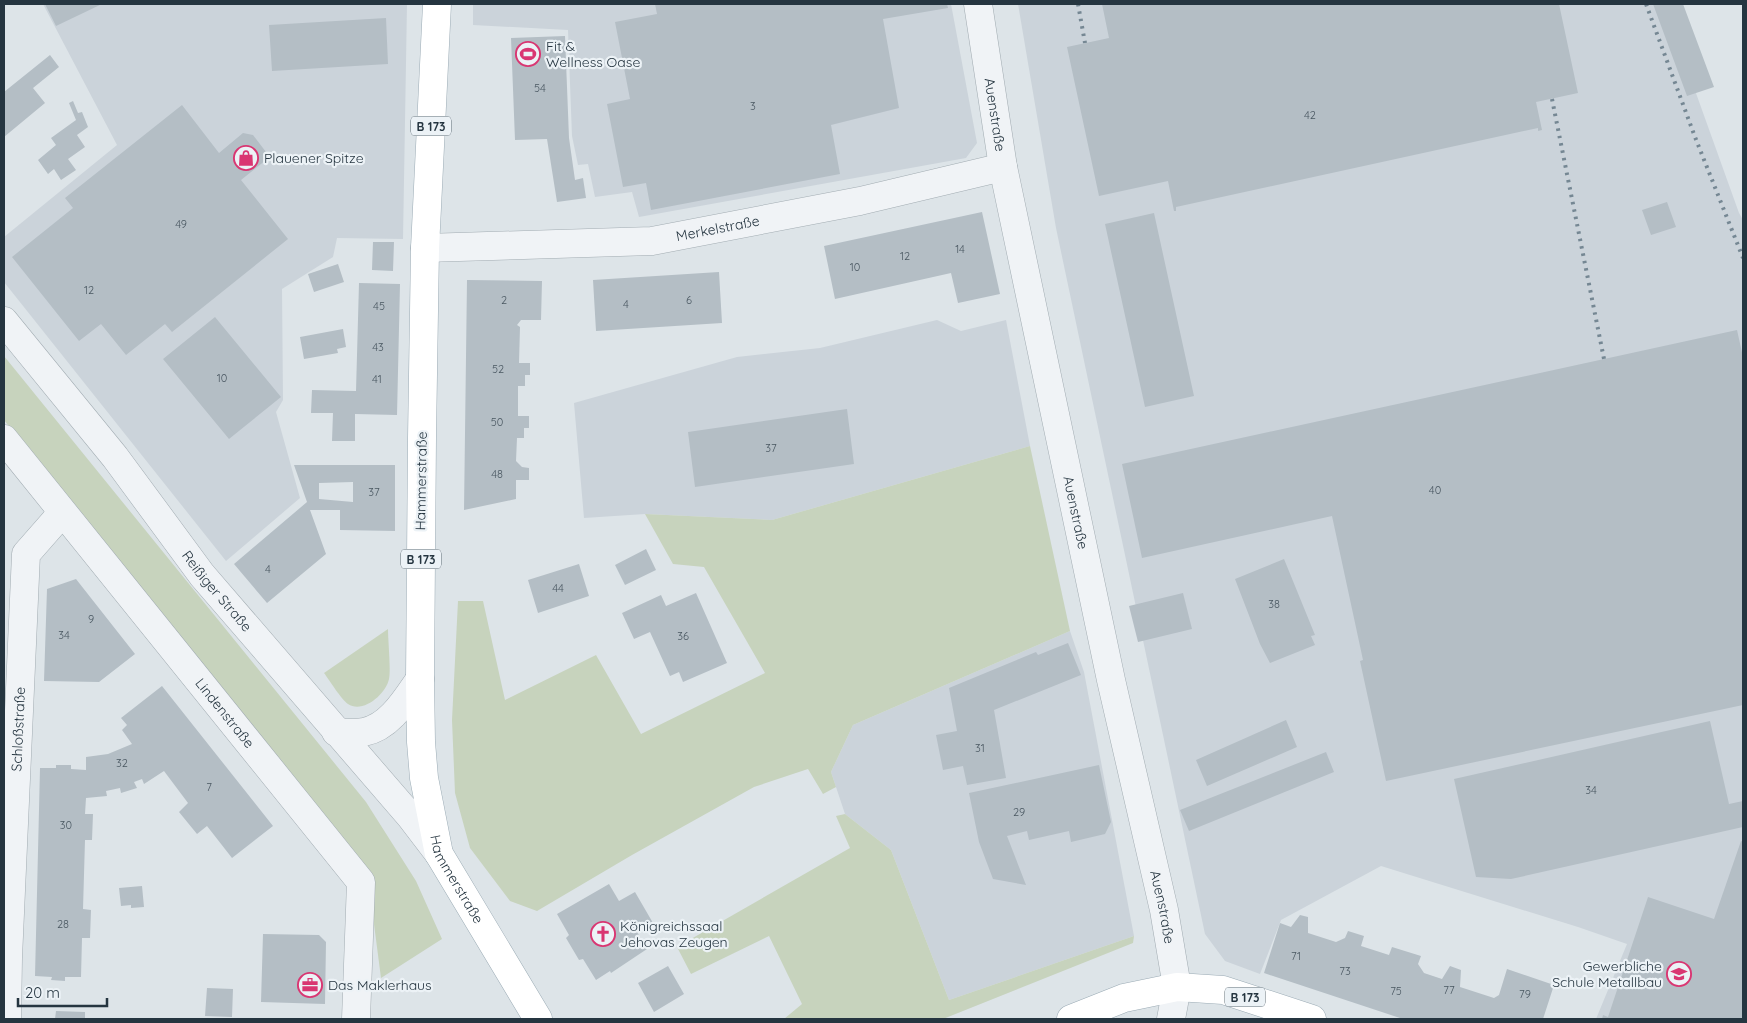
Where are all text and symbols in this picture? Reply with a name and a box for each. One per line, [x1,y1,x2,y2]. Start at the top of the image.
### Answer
place label: Fit & Wellness Oase [546,37,640,71]
sports icon: Fit & Wellness Oase [515,41,541,67]
street label: Auenstraße [980,77,1010,153]
house number: 54 [534,81,546,95]
house number: 3 [750,99,756,113]
house number: 42 [1304,108,1316,122]
road number: B 173 [411,116,451,136]
shop icon: Plauener Spitze [233,145,259,171]
place label: Plauener Spitze [264,149,364,167]
street label: Merkelstraße [674,212,761,245]
house number: 49 [175,217,187,231]
house number: 14 [955,242,965,256]
house number: 12 [900,249,910,263]
house number: 10 [850,260,860,274]
house number: 12 [84,283,94,297]
house number: 2 [501,293,507,307]
house number: 6 [686,293,692,307]
house number: 4 [623,297,629,311]
house number: 45 [373,299,385,313]
house number: 43 [372,340,384,354]
house number: 52 [492,362,504,376]
house number: 10 [217,371,227,385]
house number: 41 [372,372,382,386]
house number: 50 [491,415,503,429]
street label: Hammerstraße [411,431,431,531]
house number: 37 [765,441,777,455]
house number: 48 [491,467,503,481]
street label: Auenstraße [1059,474,1092,551]
house number: 40 [1429,483,1441,497]
house number: 37 [368,485,380,499]
street label: Reißiger Straße [178,547,256,635]
road number: B 173 [401,550,441,568]
house number: 4 [265,562,271,576]
house number: 44 [552,581,564,595]
house number: 38 [1268,597,1280,611]
house number: 9 [88,612,94,626]
house number: 34 [58,628,70,642]
house number: 36 [677,629,689,643]
street label: Lindenstraße [191,675,258,752]
street label: Schloßstraße [7,687,29,772]
house number: 31 [975,741,985,755]
house number: 32 [116,756,128,770]
house number: 7 [206,780,212,794]
house number: 34 [1585,783,1597,797]
house number: 29 [1013,805,1025,819]
house number: 30 [60,818,72,832]
street label: Hammerstraße [426,833,488,927]
street label: Auenstraße [1146,869,1179,945]
house number: 28 [57,917,69,931]
place label: Königreichssaal Jehovas Zeugen [620,917,728,951]
church icon: Königreichssaal Jehovas Zeugen [590,921,616,947]
house number: 71 [1291,949,1301,963]
place label: Gewerbliche Schule Metallbau [1552,957,1662,991]
school or university icon: Gewerbliche Schule Metallbau [1666,961,1692,987]
house number: 73 [1339,964,1351,978]
office icon: Das Maklerhaus [297,972,323,998]
scale bar [18,976,106,1008]
place label: Das Maklerhaus [328,976,432,994]
text: 20 m [25,983,60,1002]
house number: 77 [1443,983,1455,997]
house number: 75 [1390,984,1402,998]
house number: 79 [1519,987,1531,1001]
road number: B 173 [1225,988,1265,1006]

